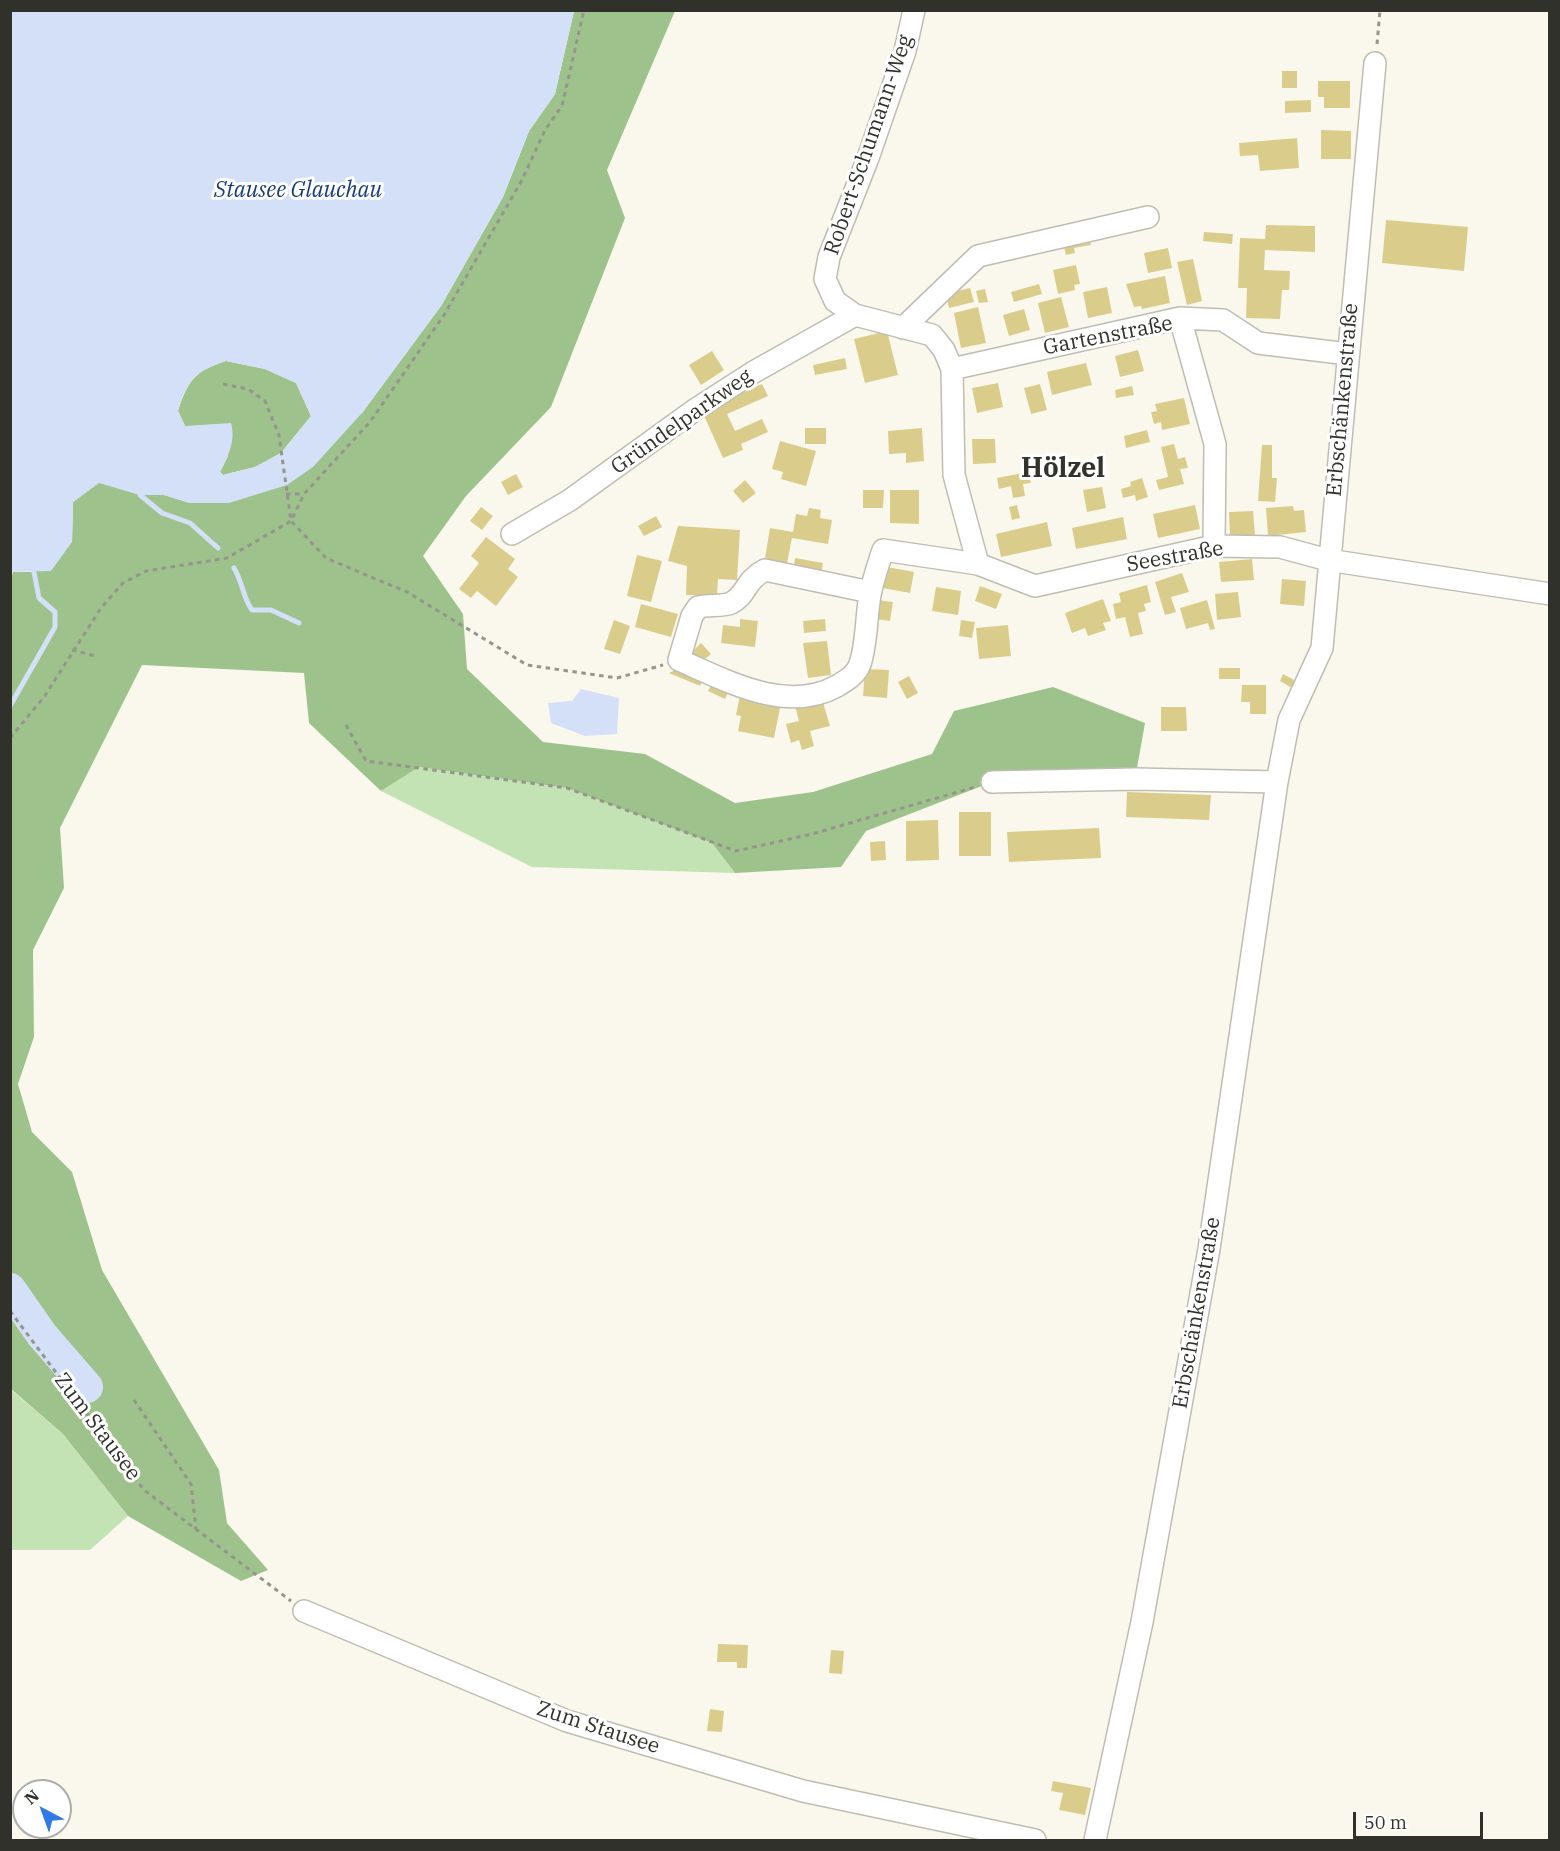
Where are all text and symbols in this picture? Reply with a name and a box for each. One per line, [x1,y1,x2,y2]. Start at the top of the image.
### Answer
street label: Robert-Schumann-Weg [819,32,919,258]
water label: Stausee Glauchau [214,178,382,204]
street label: Erbschänkenstraße [1322,302,1364,498]
street label: Gartenstraße [1041,311,1175,361]
street label: Gründelparkweg [607,364,757,480]
district label: Hölzel [1021,453,1105,485]
street label: Seestraße [1125,536,1225,578]
street label: Erbschänkenstraße [1168,1215,1226,1411]
street label: Zum Stausee [48,1368,146,1486]
street label: Zum Stausee [533,1696,663,1760]
north arrow [12,1779,72,1839]
text: N [20,1785,43,1809]
scale bar [1356,1800,1486,1838]
text: 50 m [1364,1811,1407,1834]

